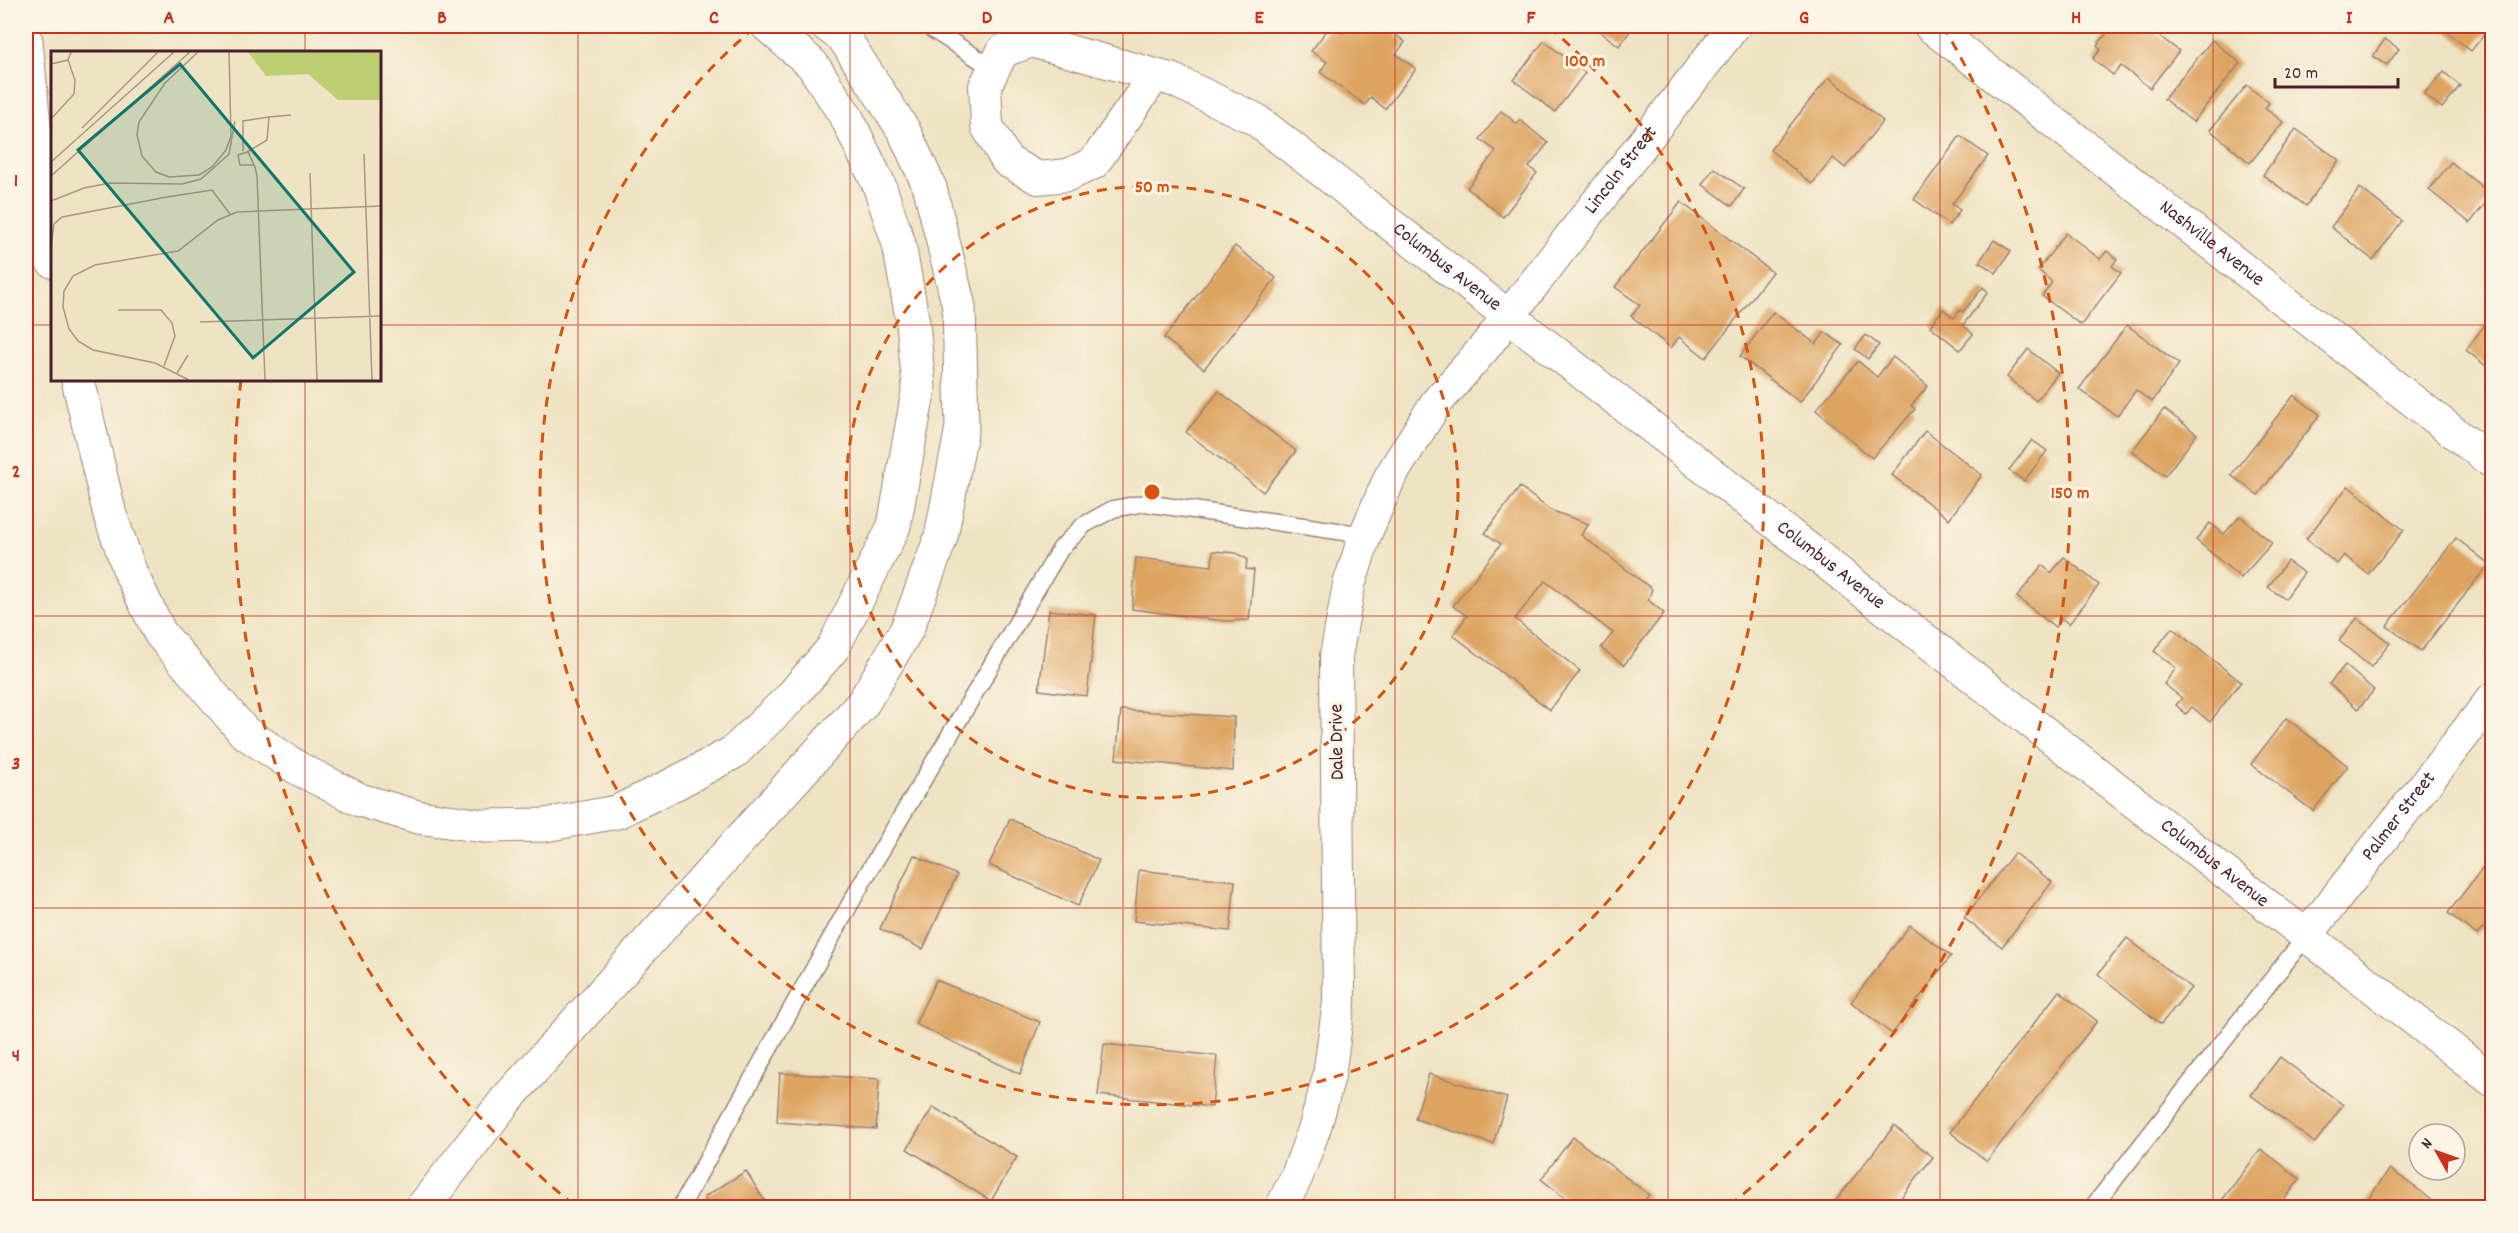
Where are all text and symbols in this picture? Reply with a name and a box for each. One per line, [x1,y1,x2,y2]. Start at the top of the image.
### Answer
text: A [164,5,175,33]
text: B [437,5,447,33]
text: C [709,5,719,33]
text: D [982,5,993,33]
text: E [1254,5,1264,33]
text: F [1527,5,1537,33]
text: G [1799,5,1809,33]
text: H [2071,5,2081,33]
text: I [2346,5,2353,33]
text: 100 m [1565,50,1605,75]
inset map [51,51,381,381]
scale bar [2275,51,2398,89]
text: 20 m [2284,62,2318,87]
street label: Lincoln Street [1578,121,1665,221]
text: 1 [14,168,18,196]
text: 50 m [1135,176,1169,201]
street label: Nashville Avenue [2153,194,2270,294]
street label: Columbus Avenue [1386,216,1507,319]
text: 2 [12,459,20,487]
centre of rings [1142,482,1162,502]
text: 150 m [2051,482,2089,507]
street label: Columbus Avenue [1770,515,1891,617]
street label: Dale Drive [1323,703,1353,780]
text: 3 [12,751,20,779]
street label: Palmer Street [2356,766,2443,867]
street label: Columbus Avenue [2154,813,2274,915]
text: 4 [12,1043,20,1071]
north arrow [2407,1122,2467,1182]
text: N [2416,1133,2439,1154]

